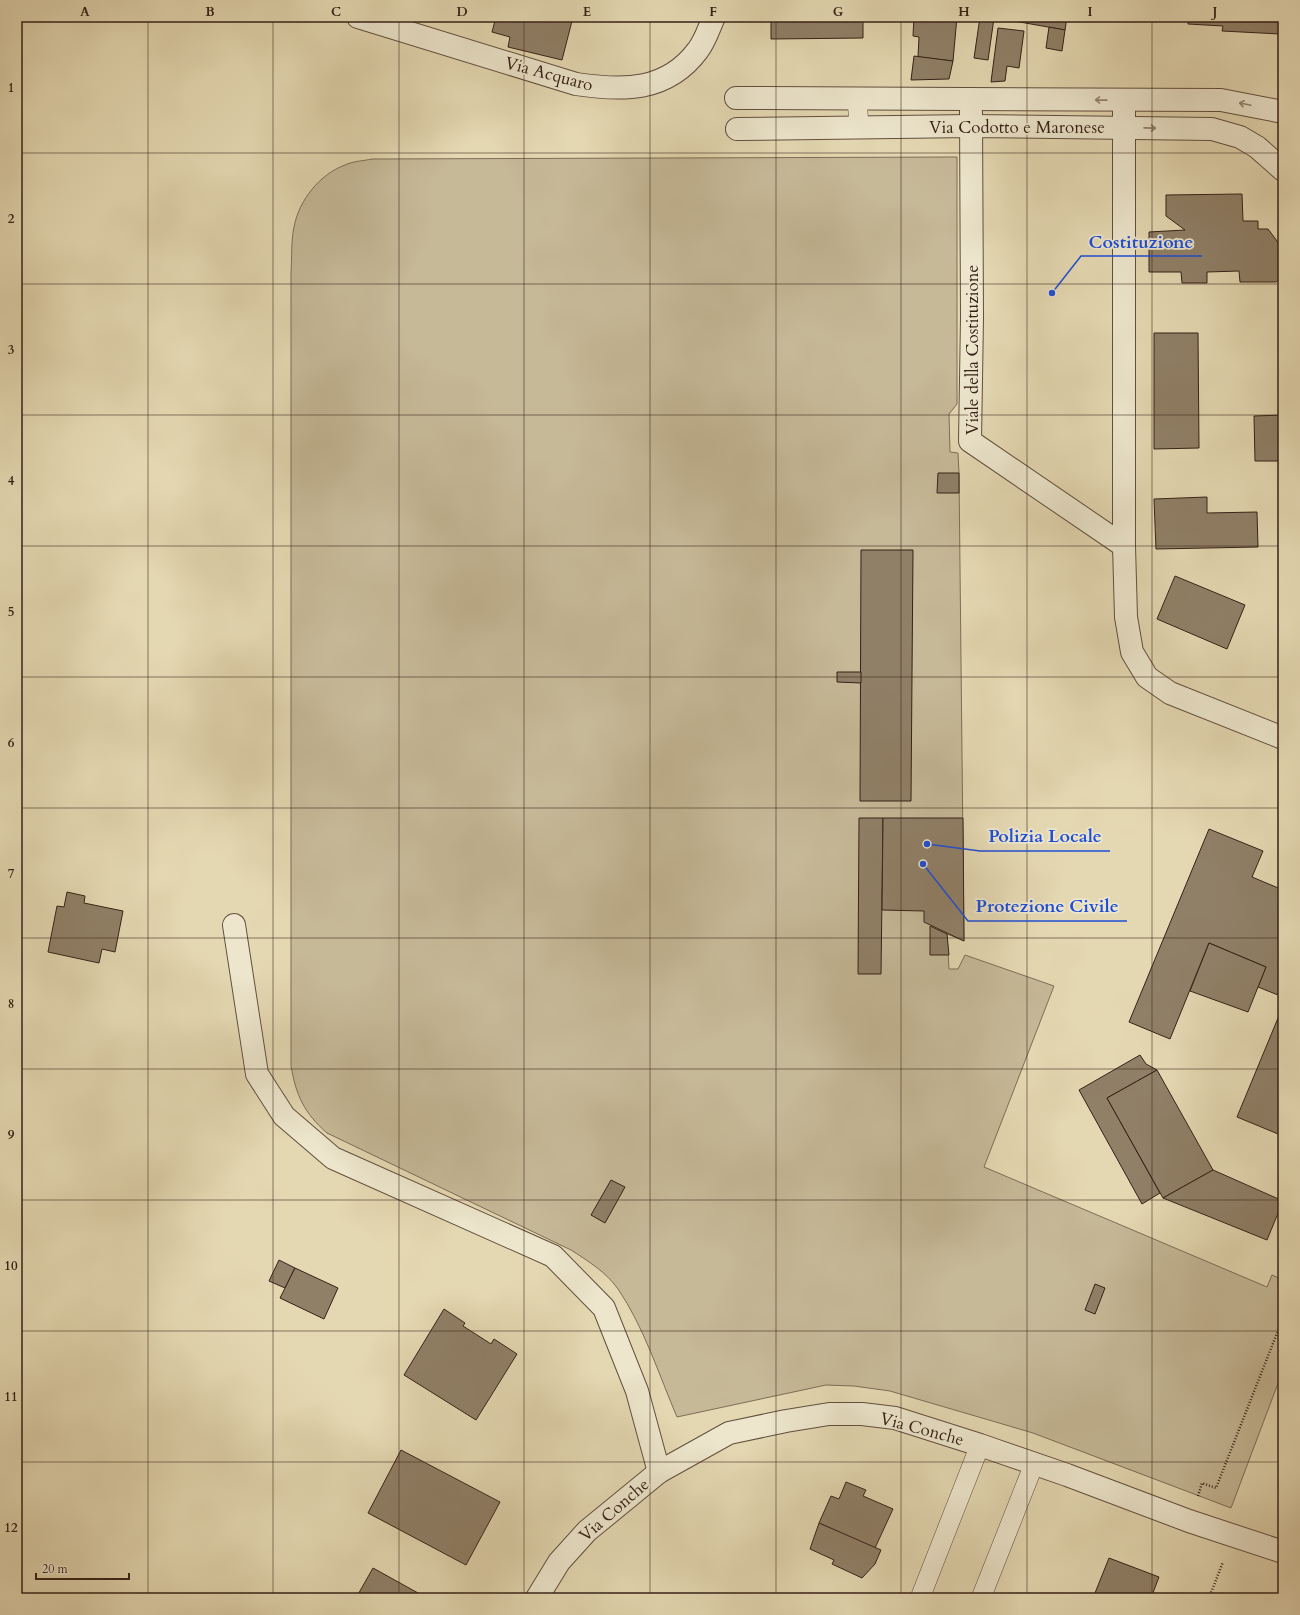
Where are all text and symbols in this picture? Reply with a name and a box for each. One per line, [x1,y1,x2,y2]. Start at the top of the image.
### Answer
text: A [80,3,90,21]
text: B [205,3,215,21]
text: C [331,3,341,21]
text: D [456,3,468,21]
text: E [583,3,591,21]
text: F [709,3,717,21]
text: G [833,3,844,21]
text: H [958,3,970,21]
text: I [1087,3,1093,21]
text: J [1211,3,1218,21]
street label: Via Acquaro [502,51,596,97]
text: 1 [8,79,14,97]
one-way arrow [1095,96,1108,104]
one-way arrow [1239,99,1252,107]
street label: Via Codotto e Maronese [929,116,1105,139]
one-way arrow [1143,124,1156,132]
text: 2 [8,210,15,228]
callout: Costituzione [1081,226,1202,256]
text: Costituzione [1089,230,1194,255]
street label: Viale della Costituzione [961,265,984,435]
text: 3 [8,341,15,359]
text: 4 [8,472,15,490]
text: 5 [8,603,14,621]
text: 6 [8,734,15,752]
callout: Polizia Locale [980,821,1110,851]
text: Polizia Locale [988,824,1102,849]
text: 7 [8,865,15,883]
callout: Protezione Civile [968,891,1127,921]
text: Protezione Civile [975,894,1119,919]
text: 8 [8,995,14,1013]
text: 9 [8,1126,15,1144]
text: 10 [4,1257,18,1275]
text: 11 [4,1388,18,1406]
street label: Via Conche [878,1407,966,1451]
street label: Via Conche [574,1473,654,1547]
text: 12 [4,1519,18,1537]
scale bar [36,1555,129,1581]
text: 20 m [42,1561,69,1577]

